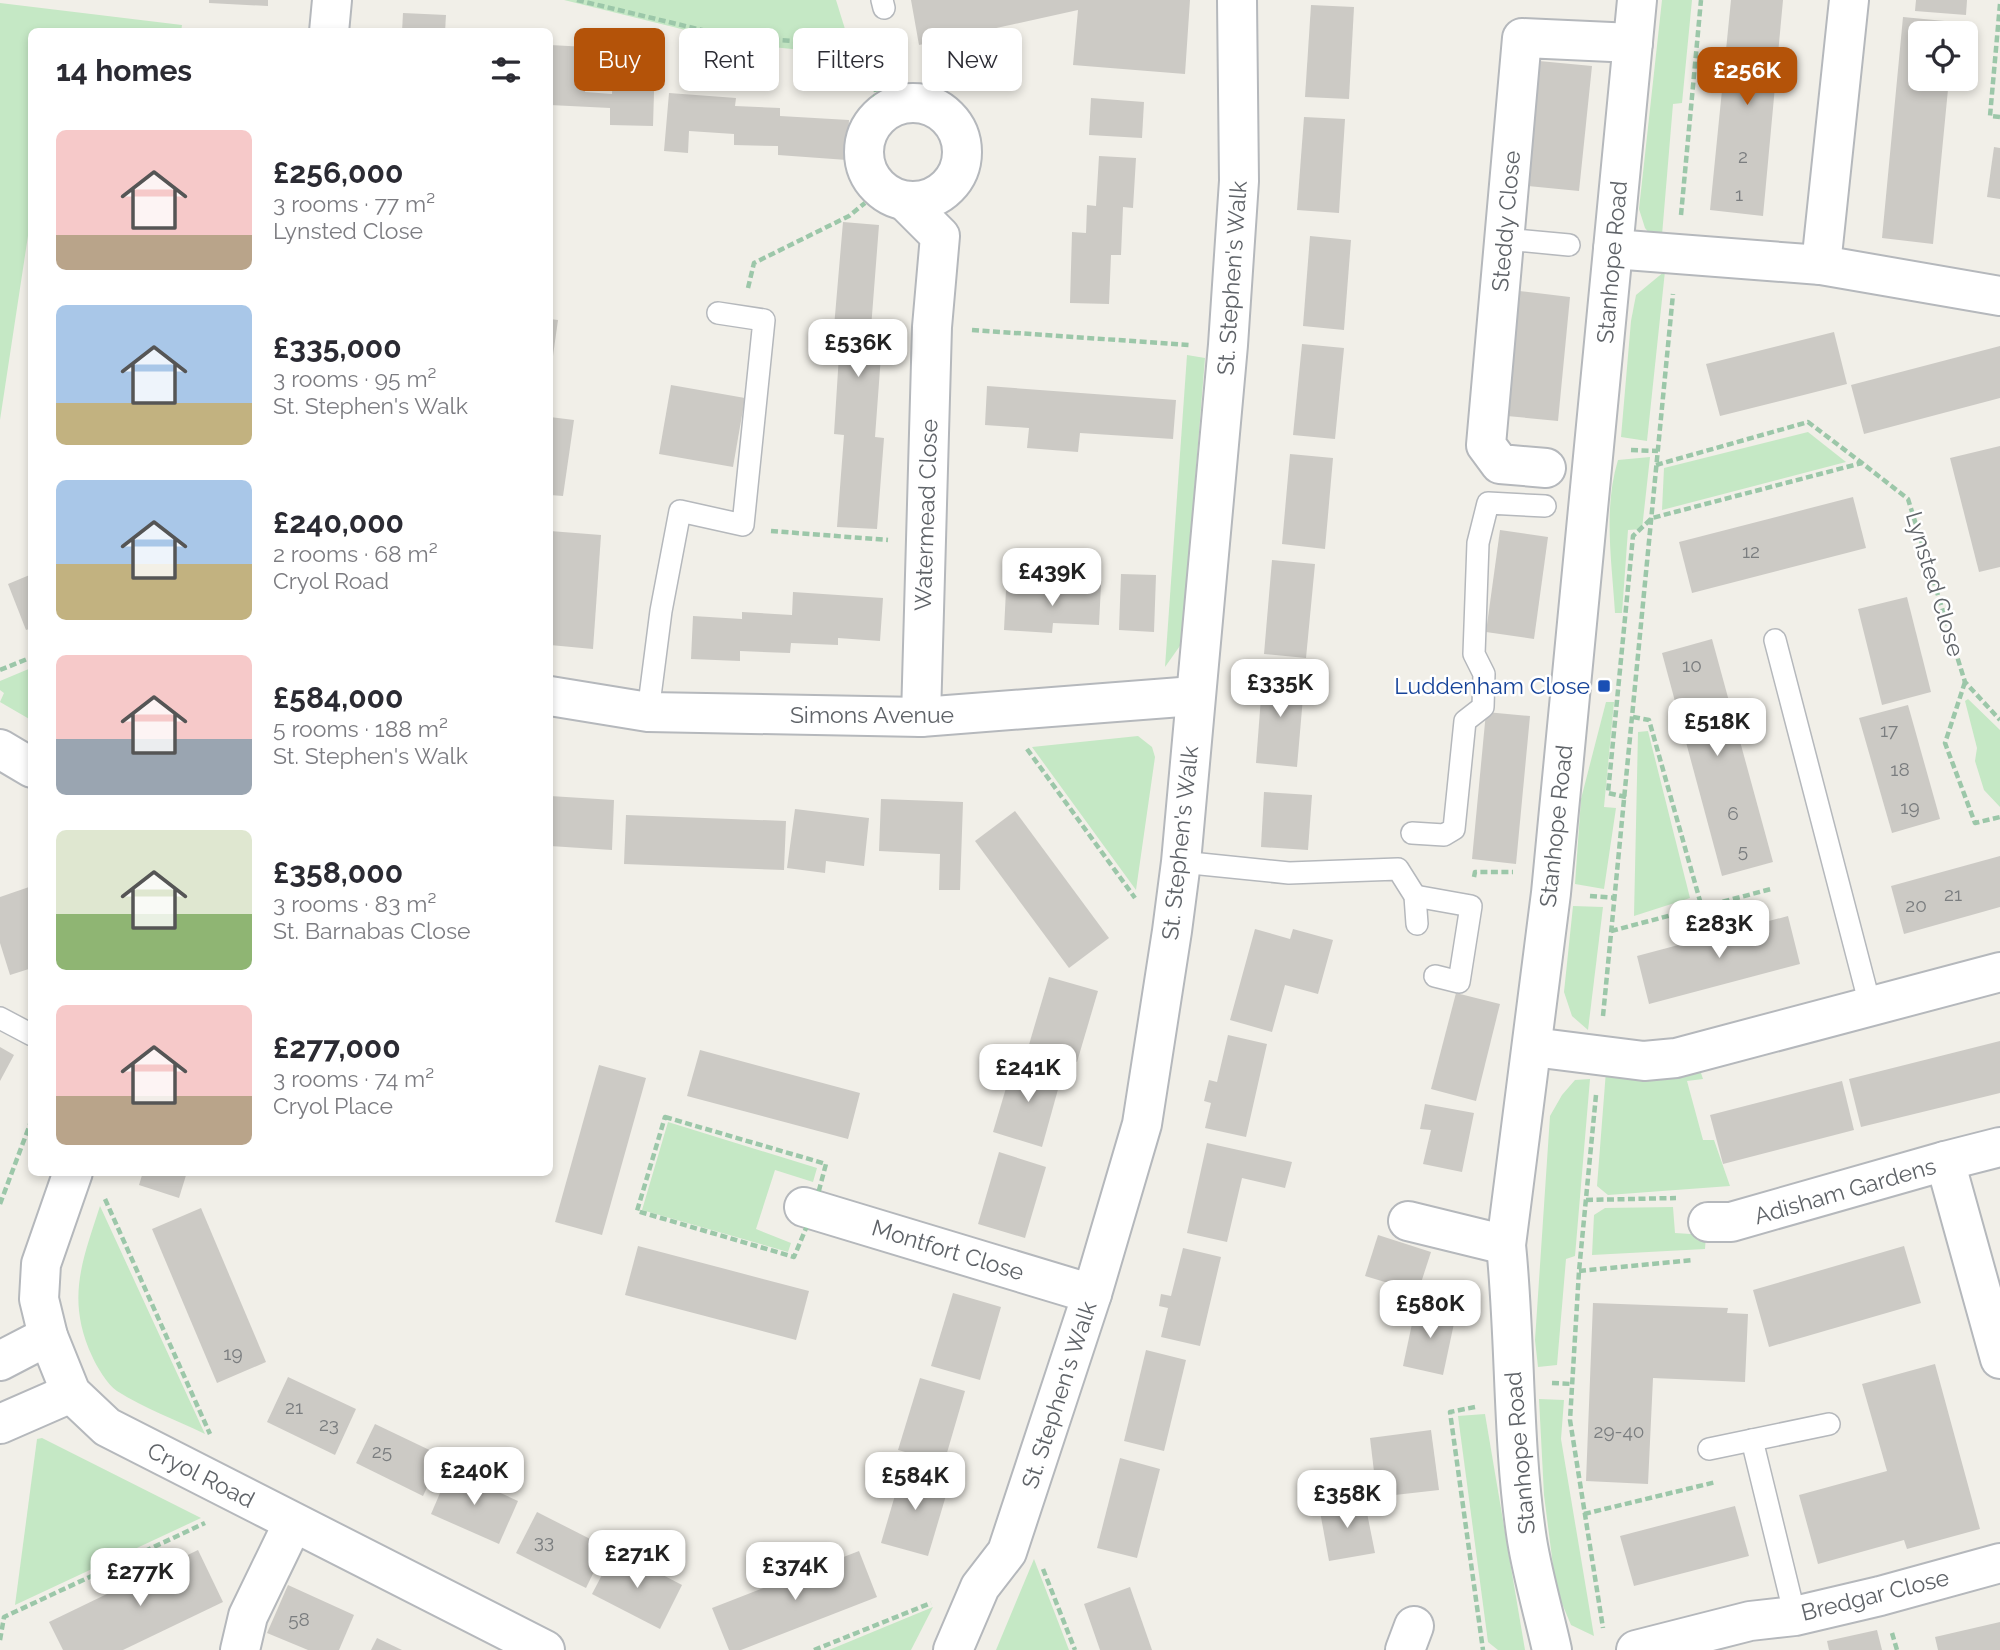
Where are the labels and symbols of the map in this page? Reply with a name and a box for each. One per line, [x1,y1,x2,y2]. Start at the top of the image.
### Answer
pin: £256K [1698,48,1796,107]
house number: 2 [1738,145,1748,167]
street label: Steddy Close [1486,149,1525,293]
street label: Stanhope Road [1591,179,1632,344]
street label: St. Stephen's Walk [1211,180,1252,376]
house number: 1 [1735,183,1743,205]
pin: £536K [809,320,907,379]
street label: Watermead Close [909,419,942,611]
street label: Lynsted Close [1901,508,1970,660]
house number: 12 [1742,540,1760,562]
pin: £439K [1003,548,1101,608]
house number: 10 [1682,654,1702,676]
pin: £335K [1231,660,1329,719]
place label: Luddenham Close [1394,672,1590,699]
marker: Luddenham Close [1596,678,1612,694]
pin: £518K [1668,698,1766,758]
street label: Simons Avenue [790,701,954,728]
house number: 17 [1880,719,1898,741]
street label: Stanhope Road [1534,743,1577,909]
street label: St. Stephen's Walk [1156,745,1203,941]
house number: 18 [1890,758,1910,780]
house number: 19 [1900,796,1920,818]
house number: 6 [1727,802,1739,824]
house number: 5 [1738,839,1748,861]
house number: 21 [1944,883,1962,905]
house number: 20 [1905,894,1927,916]
pin: £283K [1670,900,1768,960]
pin: £241K [979,1044,1077,1104]
street label: Adisham Gardens [1751,1152,1939,1229]
street label: Montfort Close [869,1214,1027,1285]
pin: £580K [1381,1280,1479,1340]
street label: St. Stephen's Walk [1016,1298,1102,1492]
house number: 19 [223,1342,243,1364]
street label: Stanhope Road [1499,1371,1540,1536]
house number: 21 [285,1396,303,1418]
house number: 23 [319,1413,339,1435]
house number: 29-40 [1594,1420,1644,1442]
street label: Cryol Road [143,1436,259,1513]
house number: 25 [372,1440,392,1462]
pin: £240K [425,1448,523,1507]
pin: £584K [866,1452,964,1512]
pin: £358K [1298,1470,1396,1530]
house number: 33 [534,1530,554,1552]
pin: £271K [588,1530,686,1590]
pin: £374K [746,1542,844,1602]
pin: £277K [91,1548,189,1608]
street label: Bredgar Close [1798,1563,1952,1626]
house number: 58 [288,1608,310,1630]

